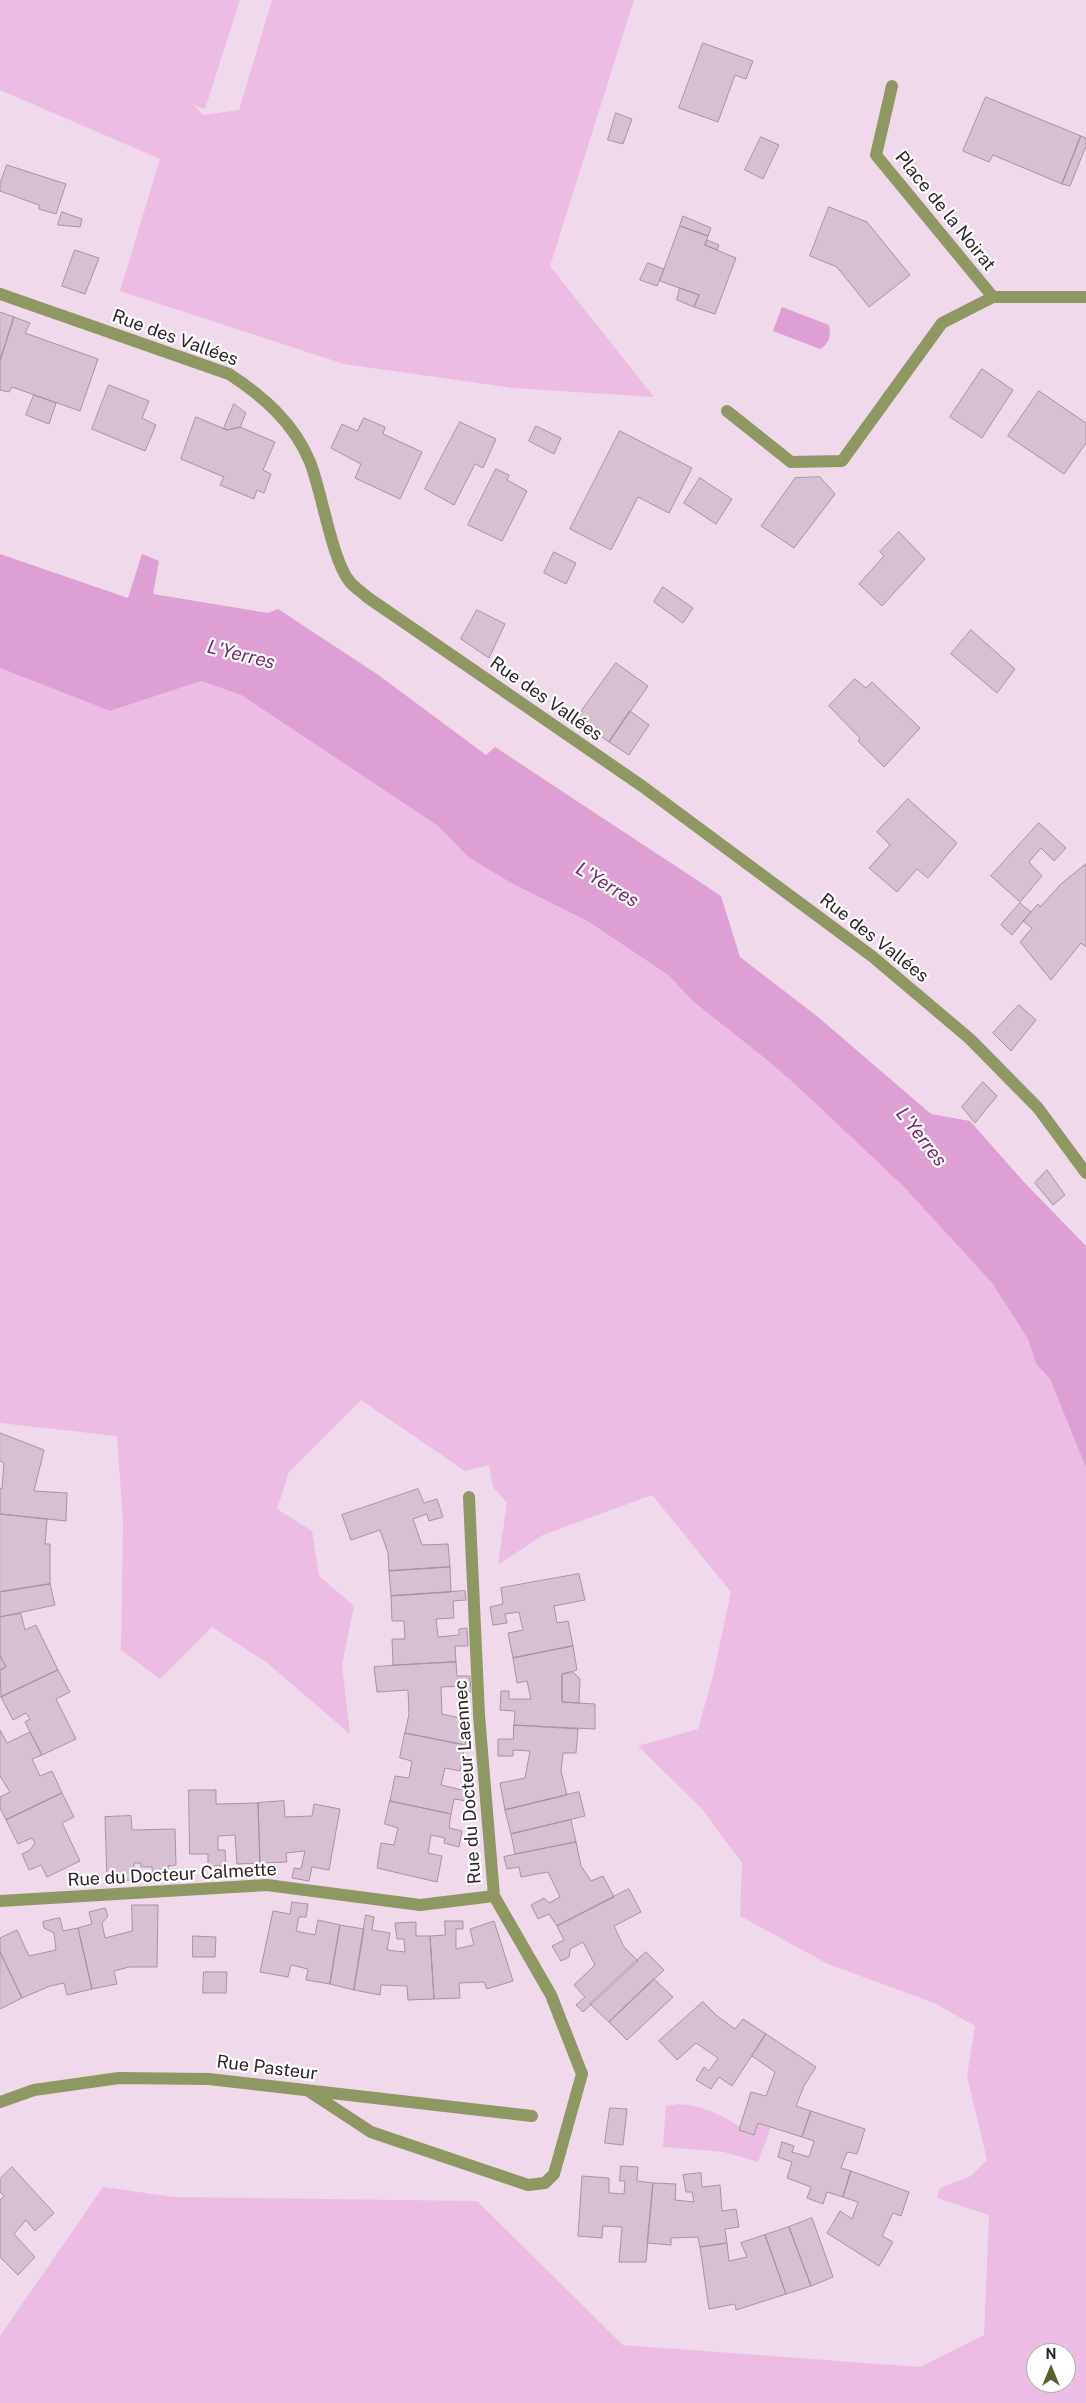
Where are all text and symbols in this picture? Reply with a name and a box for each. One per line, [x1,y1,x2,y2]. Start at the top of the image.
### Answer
street label: Place de la Noirat [890,147,1000,275]
street label: Rue des Vallées [109,305,241,371]
water label: L'Yerres [205,636,277,674]
street label: Rue des Vallées [486,652,606,746]
water label: L'Yerres [572,857,642,913]
street label: Rue des Vallées [815,889,933,987]
water label: L'Yerres [891,1103,951,1171]
street label: Rue du Docteur Laennec [450,1679,486,1885]
street label: Rue du Docteur Calmette [67,1859,277,1891]
street label: Rue Pasteur [215,2051,319,2085]
north arrow [1026,2343,1076,2393]
text: N [1046,2346,1056,2362]

